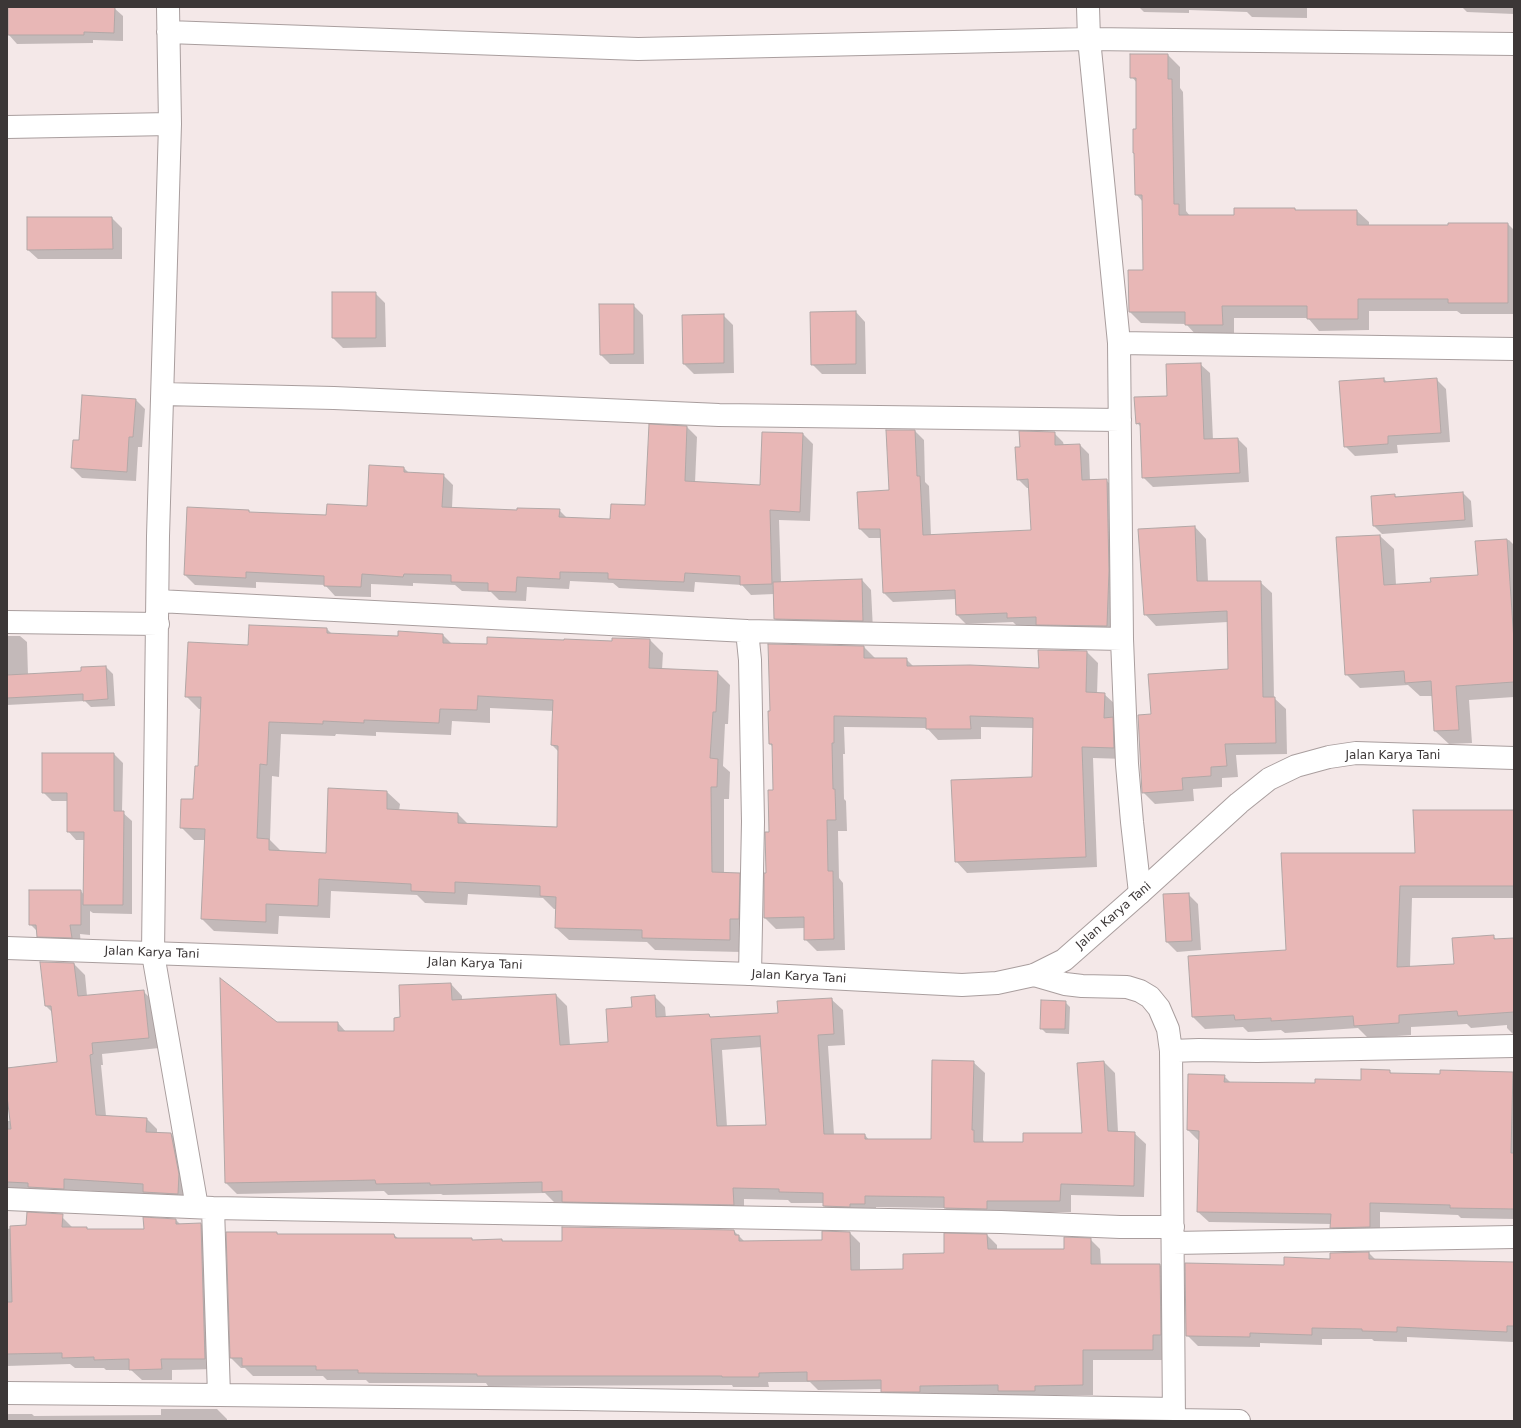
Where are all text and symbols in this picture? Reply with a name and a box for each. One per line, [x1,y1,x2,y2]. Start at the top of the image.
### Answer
street label: Jalan Karya Tani [1346,749,1440,763]
street label: Jalan Karya Tani [1073,879,1155,953]
street label: Jalan Karya Tani [104,944,200,962]
street label: Jalan Karya Tani [427,955,523,973]
street label: Jalan Karya Tani [751,967,847,987]

